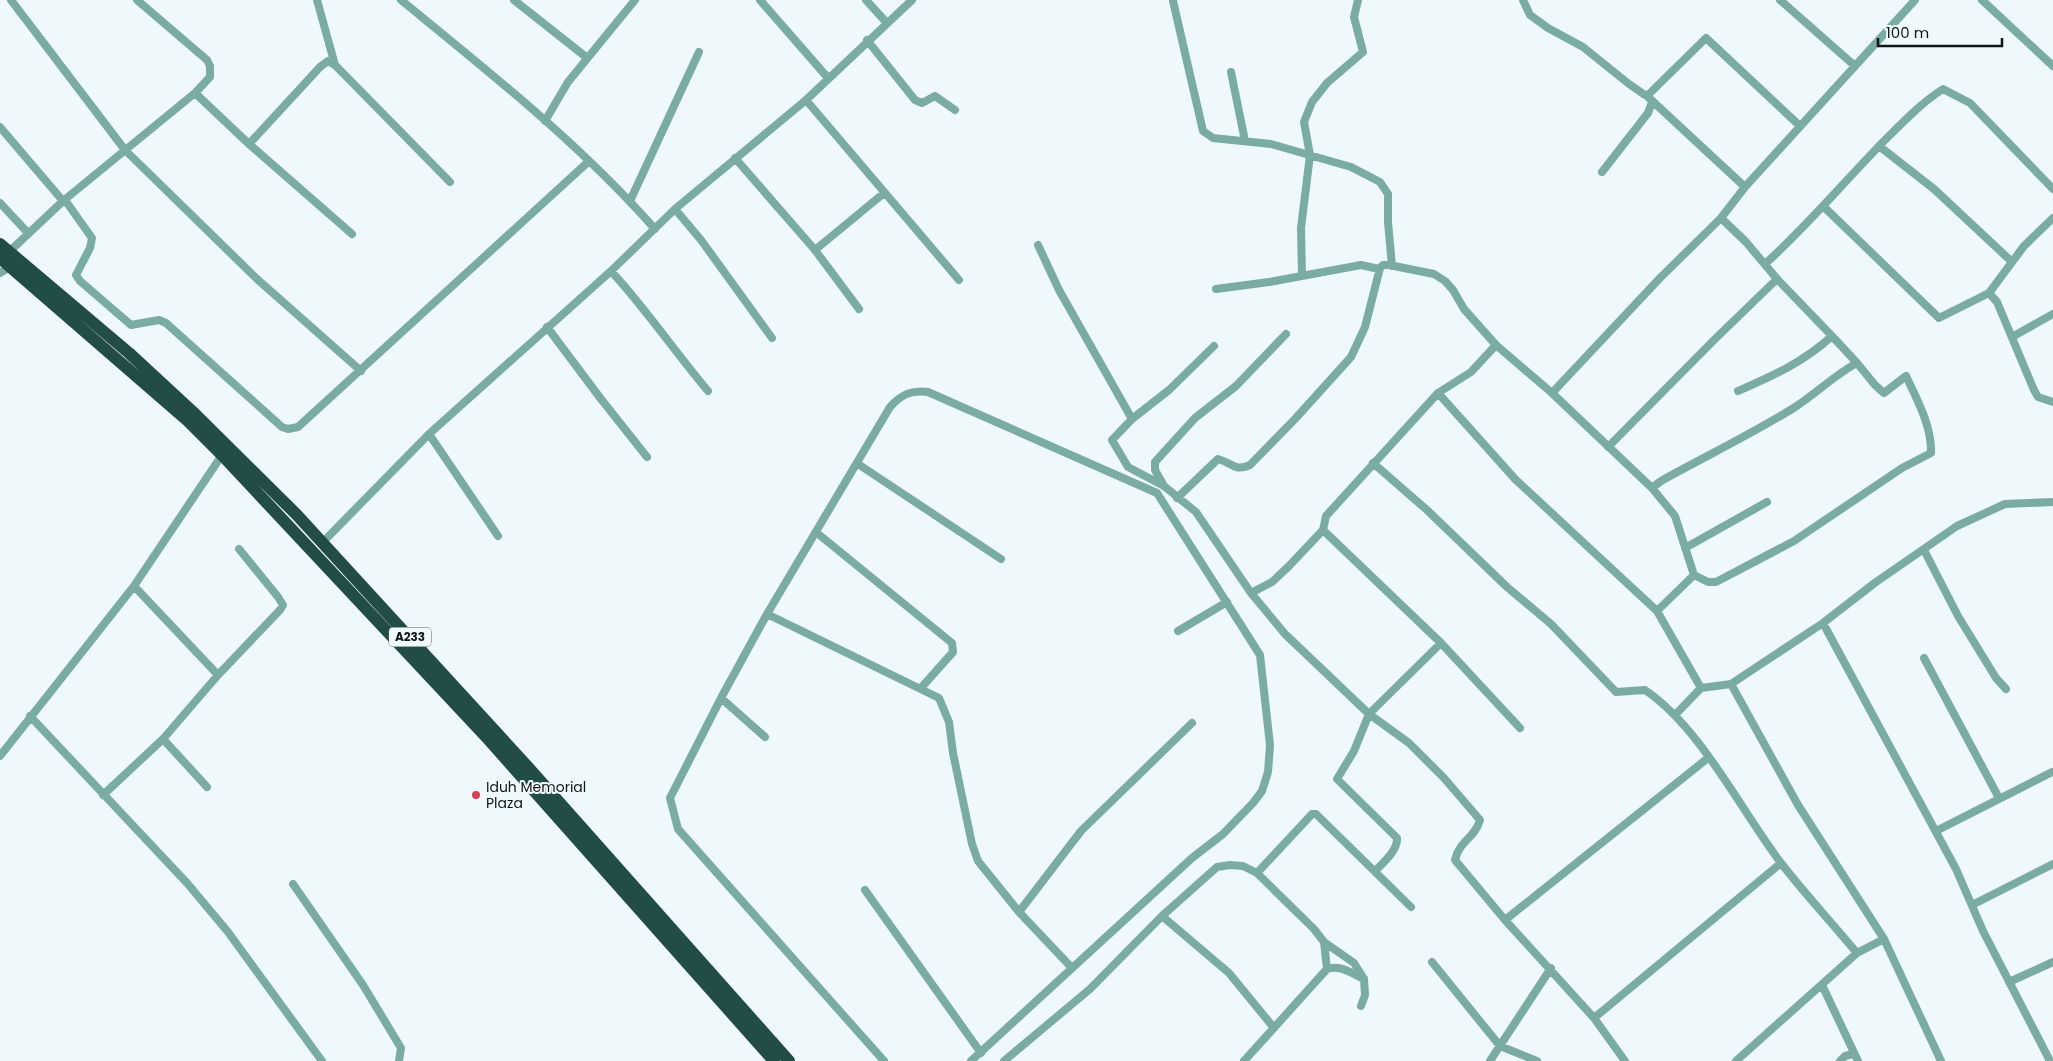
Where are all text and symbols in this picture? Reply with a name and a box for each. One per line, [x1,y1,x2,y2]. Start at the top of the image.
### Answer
scale bar [1878,15,2002,47]
text: 100 m [1886,22,1929,43]
road number: A233 [389,628,431,646]
place label: Iduh Memorial Plaza [486,777,586,813]
marker: Iduh Memorial Plaza [470,789,482,801]

